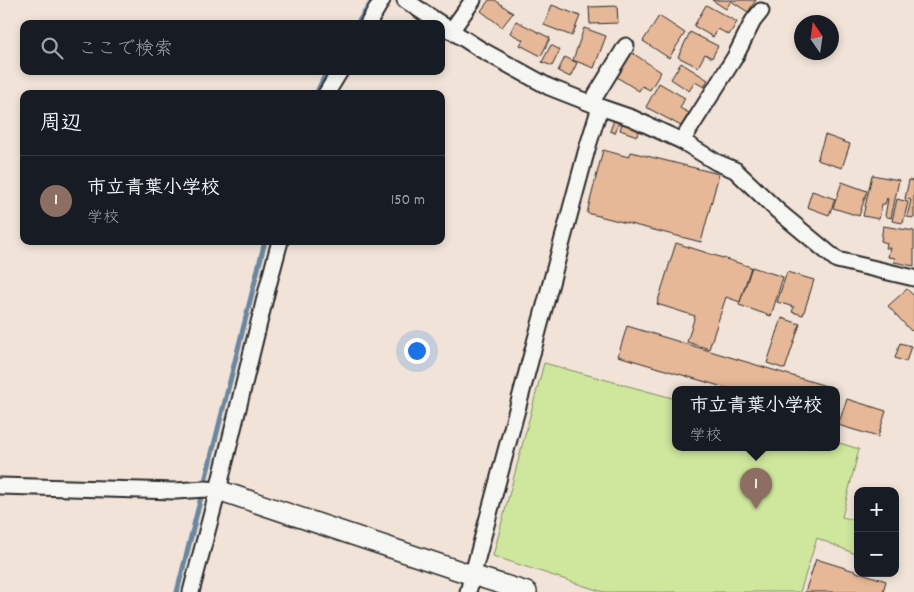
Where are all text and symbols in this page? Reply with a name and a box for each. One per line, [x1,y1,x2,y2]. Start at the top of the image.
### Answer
north arrow [794,15,839,60]
search box [20,20,445,75]
icon: search [38,34,66,62]
text: ここで検索 [78,37,173,64]
text: 周辺 [40,110,82,140]
text: 市立青葉小学校 [87,176,220,203]
text: 1 [54,189,58,212]
text: 150 m [391,189,425,212]
text: 学校 [87,207,119,230]
your location [404,338,430,364]
popup [672,386,840,451]
text: 市立青葉小学校 [689,394,823,421]
text: 学校 [689,425,722,448]
pin: 1 [740,468,772,509]
map controls [854,487,899,577]
button: + [854,487,899,532]
button: − [854,532,899,577]

